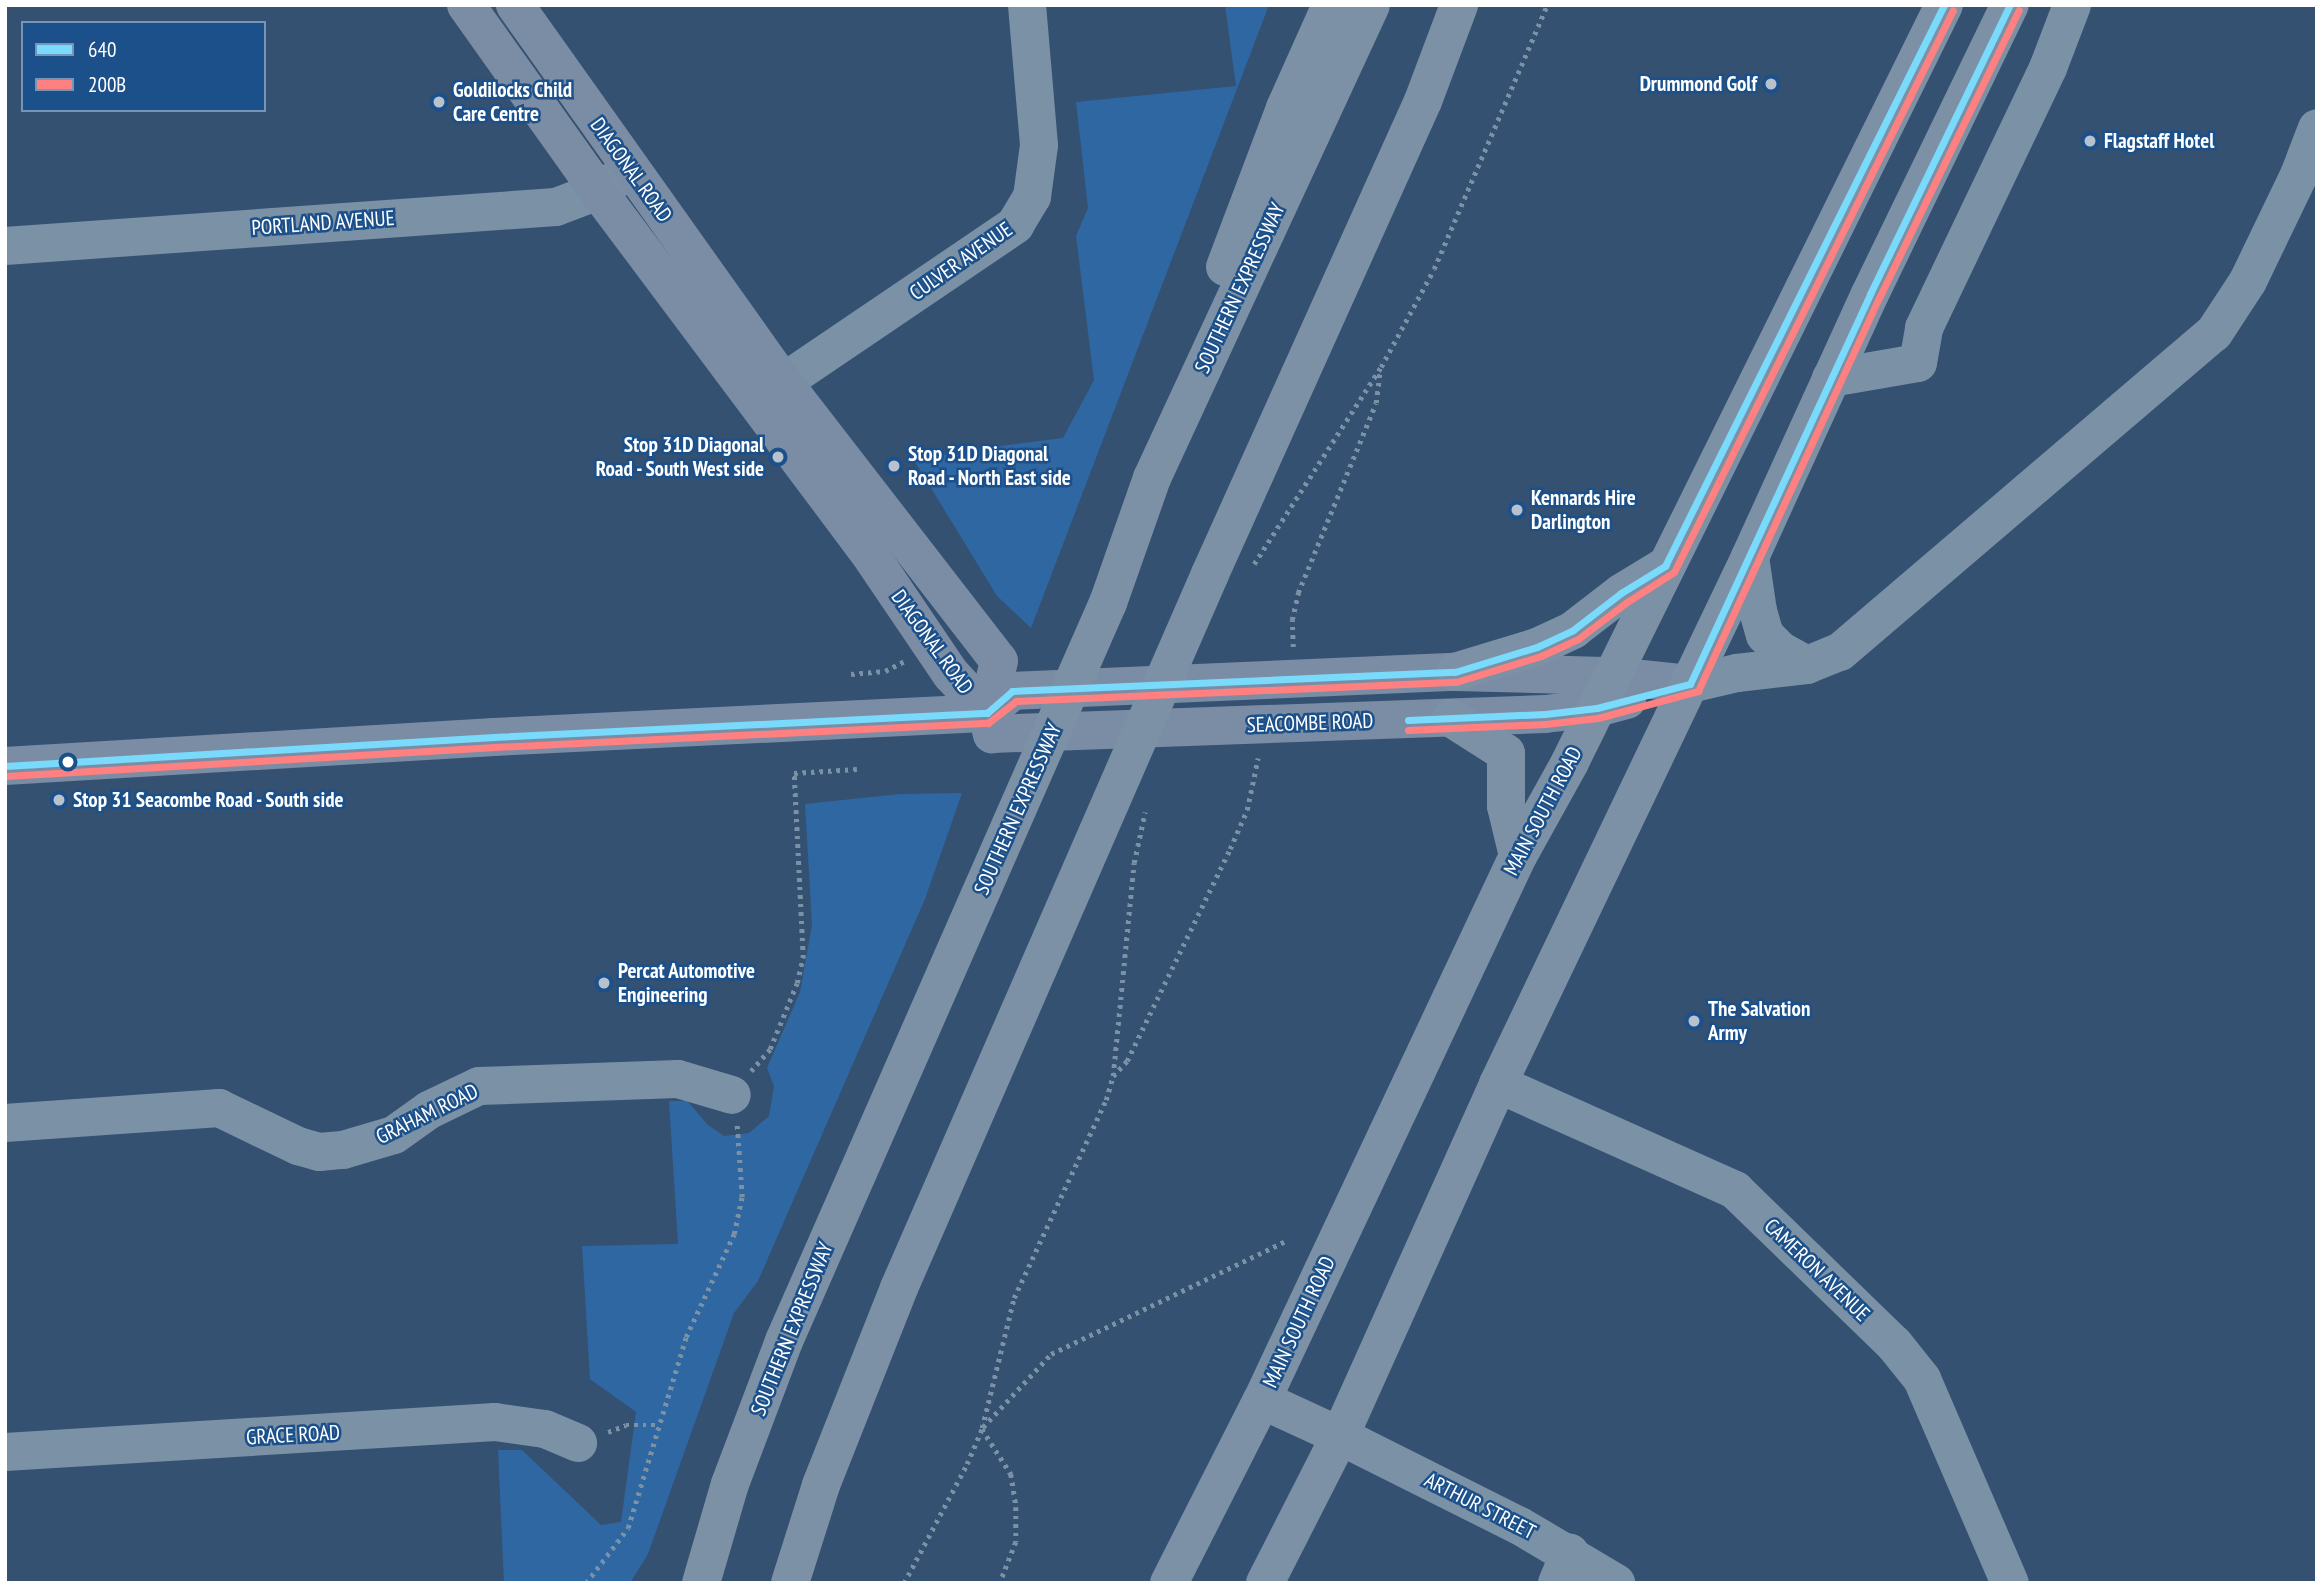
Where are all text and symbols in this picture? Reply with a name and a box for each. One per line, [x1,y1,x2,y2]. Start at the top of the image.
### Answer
legend [21,21,266,112]
text: 640 [88,36,116,63]
text: 200B [88,71,126,98]
place label: Drummond Golf [1639,71,1757,97]
marker: Drummond Golf [1763,76,1779,92]
place label: Goldilocks Child Care Centre [453,77,572,127]
marker: Goldilocks Child Care Centre [431,94,447,110]
street label: DIAGONAL ROAD [585,113,677,227]
place label: Flagstaff Hotel [2104,128,2214,154]
marker: Flagstaff Hotel [2082,133,2098,149]
street label: SOUTHERN EXPRESSWAY [1190,199,1290,377]
street label: PORTLAND AVENUE [250,205,396,241]
street label: CULVER AVENUE [905,216,1017,306]
place label: Stop 31D Diagonal Road - South West side [593,432,764,482]
place label: Stop 31D Diagonal Road - North East side [908,441,1073,491]
marker: Stop 31D Diagonal Road - South West side [770,449,786,465]
marker: Stop 31D Diagonal Road - North East side [886,458,902,474]
place label: Kennards Hire Darlington [1531,485,1636,535]
marker: Kennards Hire Darlington [1509,502,1525,518]
street label: DIAGONAL ROAD [886,585,978,699]
street label: SEACOMBE ROAD [1246,708,1374,738]
street label: SOUTHERN EXPRESSWAY [969,719,1067,899]
street label: MAIN SOUTH ROAD [1499,742,1587,880]
unlabelled marker [61,755,75,769]
place label: Stop 31 Seacombe Road - South side [73,787,346,813]
marker: Stop 31 Seacombe Road - South side [51,792,67,808]
place label: Percat Automotive Engineering [618,958,756,1008]
marker: Percat Automotive Engineering [596,975,612,991]
place label: The Salvation Army [1708,996,1810,1046]
marker: The Salvation Army [1686,1013,1702,1029]
street label: GRAHAM ROAD [372,1078,482,1150]
street label: CAMERON AVENUE [1759,1213,1875,1327]
street label: SOUTHERN EXPRESSWAY [746,1239,838,1419]
street label: MAIN SOUTH ROAD [1258,1252,1340,1392]
street label: GRACE ROAD [245,1420,341,1450]
street label: ARTHUR STREET [1420,1467,1540,1545]

